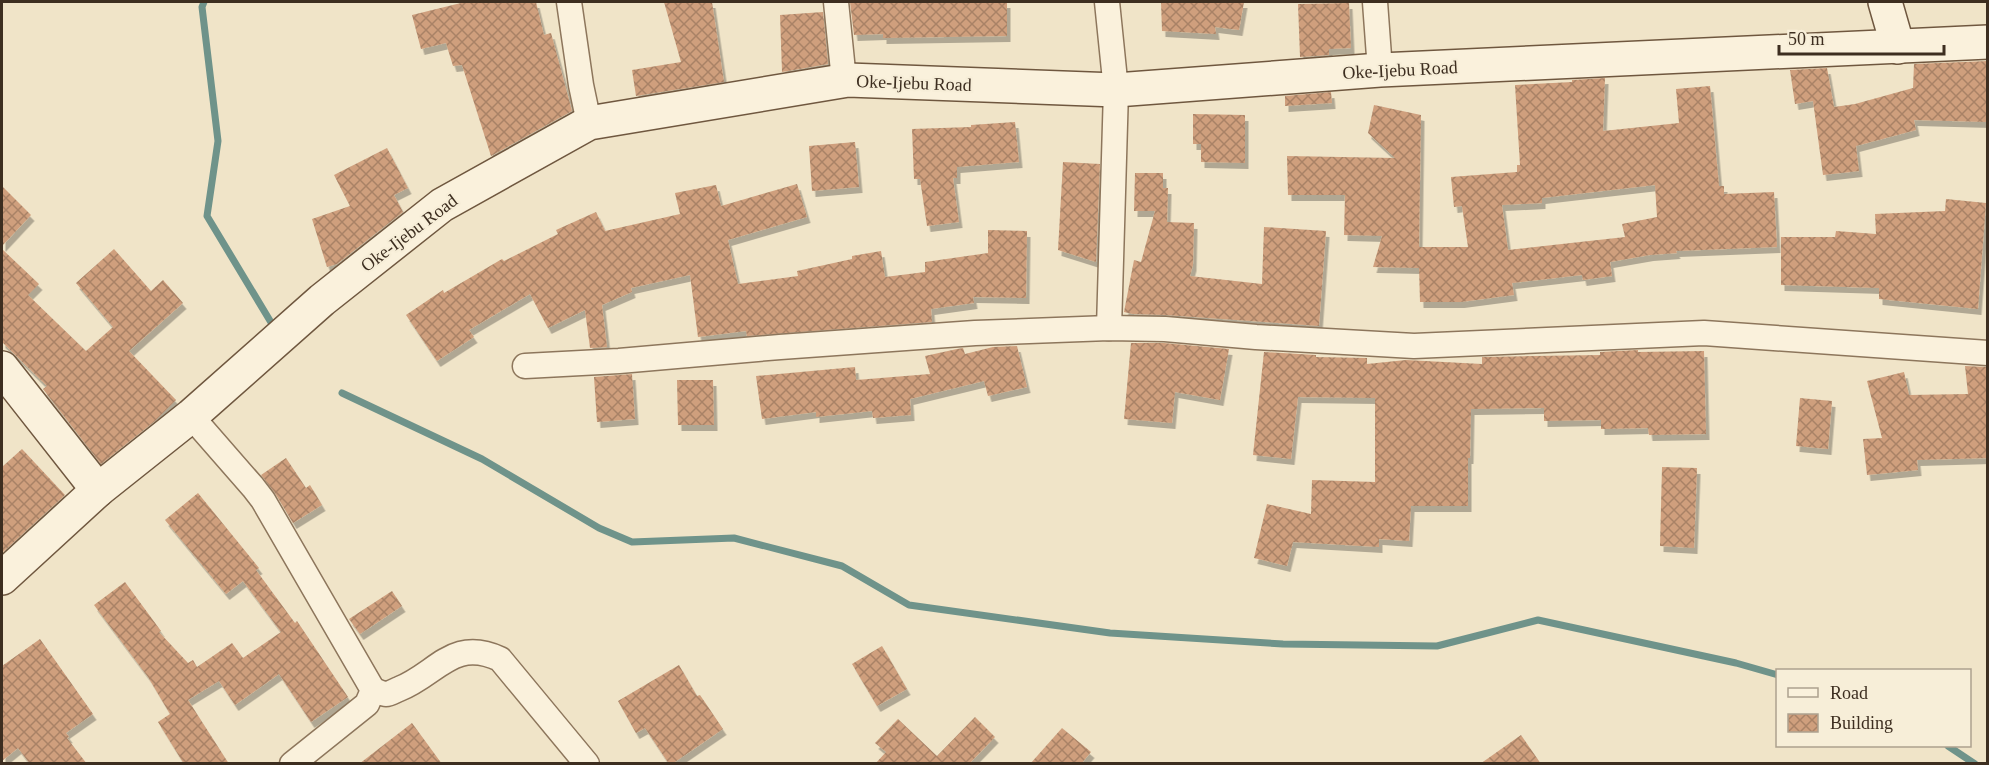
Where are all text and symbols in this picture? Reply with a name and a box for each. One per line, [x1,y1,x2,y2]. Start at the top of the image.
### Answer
scale bar [1779,18,1944,56]
text: 50 m [1788,29,1825,49]
street label: Oke-Ijebu Road [1342,57,1458,83]
street label: Oke-Ijebu Road [856,71,972,95]
street label: Oke-Ijebu Road [357,190,461,276]
legend [1776,669,1971,747]
text: Road [1830,683,1868,703]
text: Building [1830,713,1893,733]

